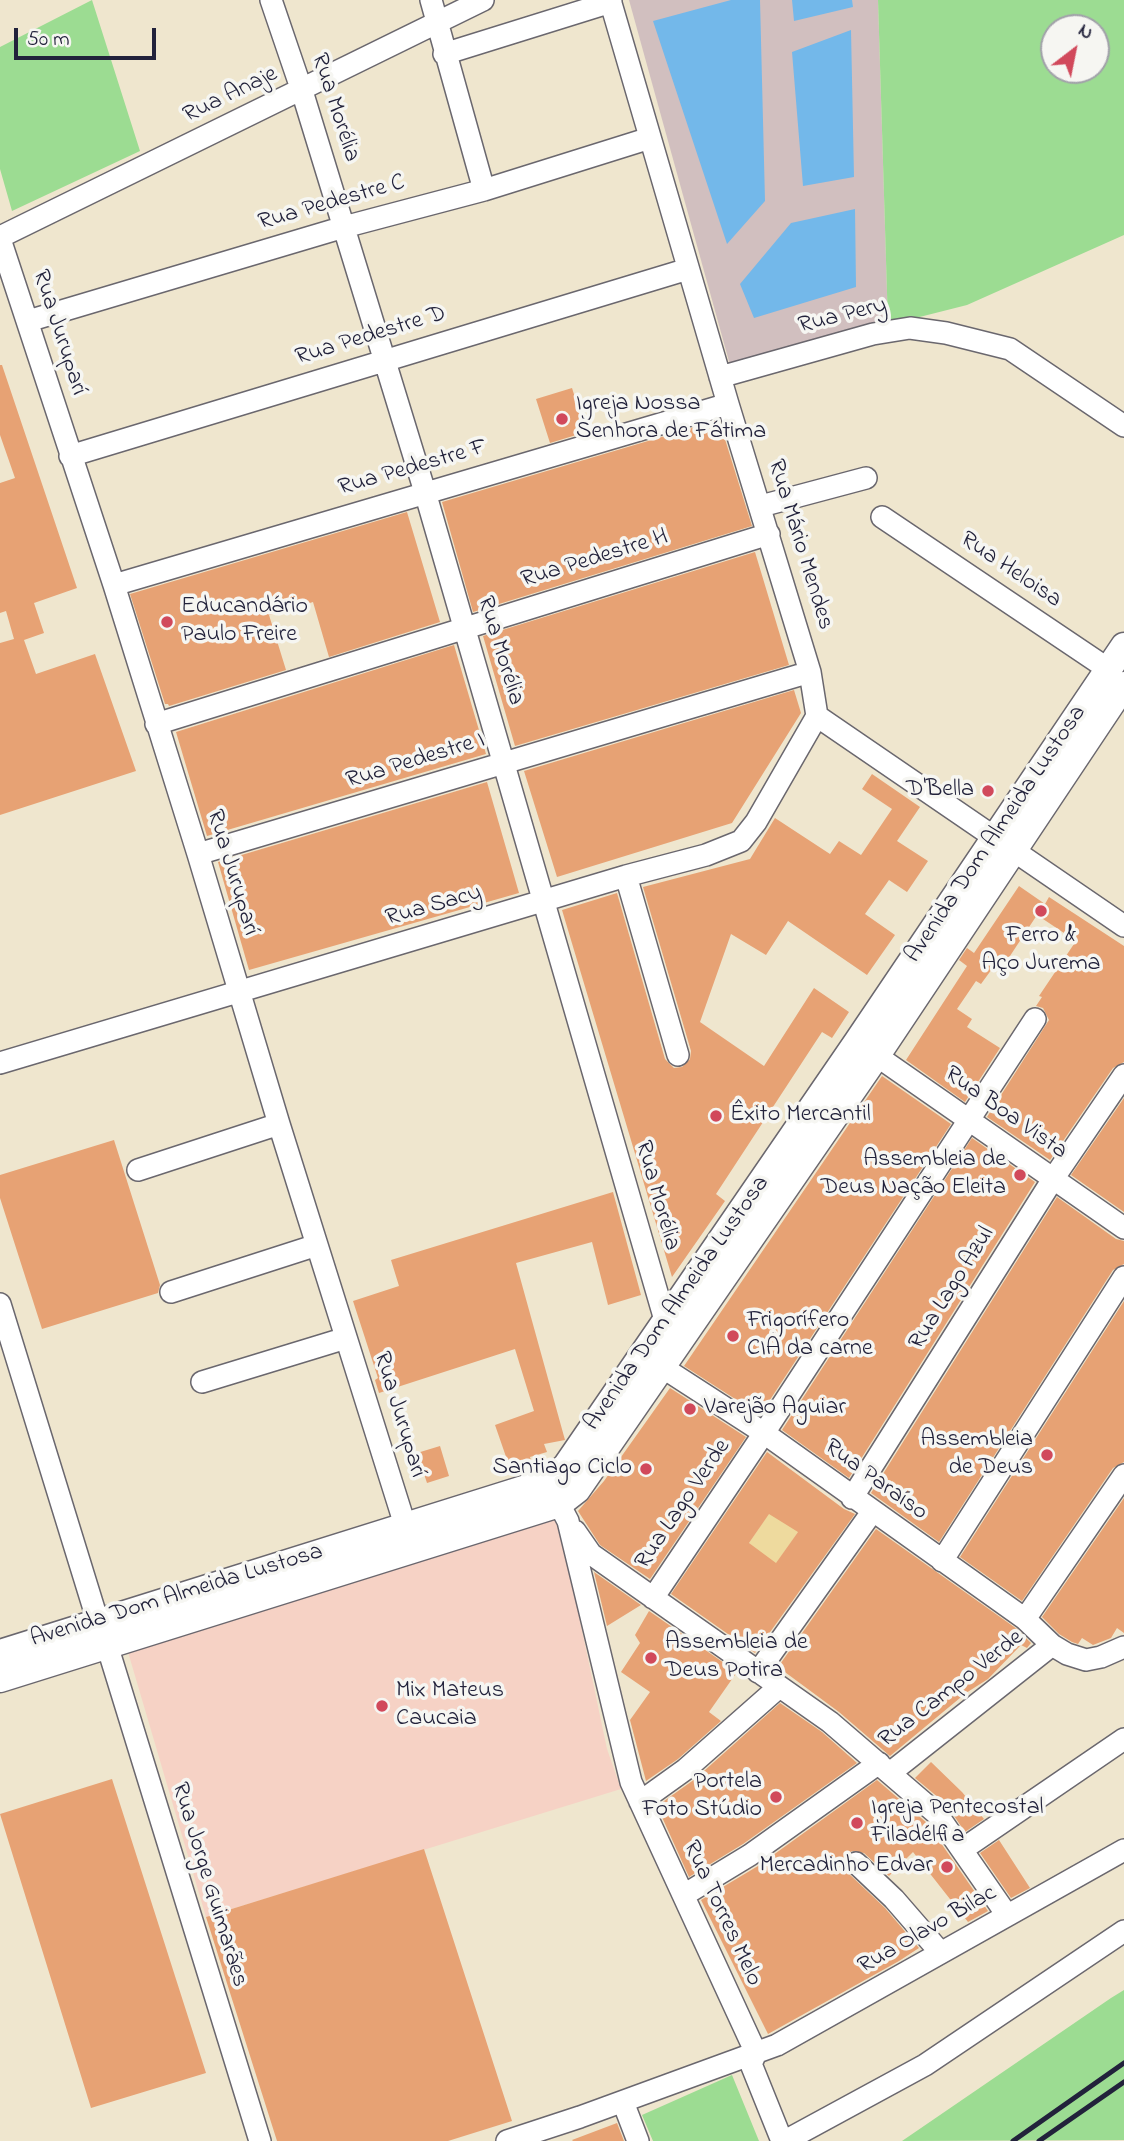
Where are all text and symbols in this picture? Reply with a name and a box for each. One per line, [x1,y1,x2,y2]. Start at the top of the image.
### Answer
scale bar [18,14,159,58]
north arrow [1040,14,1110,84]
text: N [1073,18,1098,47]
text: 50 m [27,25,70,55]
street label: Rua Morélia [303,50,365,166]
street label: Rua Anaje [179,61,283,131]
street label: Rua Pedestre C [255,169,409,239]
street label: Rua Juruparí [24,267,92,399]
street label: Rua Pery [796,292,890,342]
street label: Rua Pedestre D [292,301,450,373]
place label: Igreja Nossa Senhora de Fátima [576,391,766,447]
marker: Igreja Nossa Senhora de Fátima [554,411,570,427]
street label: Rua Pedestre F [335,434,491,504]
street label: Rua Mário Mendes [759,456,839,634]
street label: Rua Pedestre H [518,524,672,596]
street label: Rua Heloisa [954,526,1066,616]
street label: Rua Morélia [469,593,529,709]
place label: Educandário Paulo Freire [181,594,308,650]
marker: Educandário Paulo Freire [159,614,175,630]
street label: Avenida Dom Almeida Lustosa [900,701,1094,969]
street label: Rua Pedestre I [343,727,489,797]
place label: D'Bella [906,777,974,805]
marker: D'Bella [980,783,996,799]
street label: Rua Juruparí [198,807,264,939]
street label: Rua Sacy [383,880,485,934]
marker: Ferro & Aço Jurema [1033,903,1049,919]
place label: Ferro & Aço Jurema [981,923,1101,979]
street label: Rua Boa Vista [938,1061,1072,1167]
place label: Êxito Mercantil [730,1102,871,1130]
marker: Êxito Mercantil [708,1108,724,1124]
street label: Rua Morélia [627,1138,685,1254]
place label: Assembleia de Deus Nação Eleita [821,1147,1006,1203]
marker: Assembleia de Deus Nação Eleita [1012,1167,1028,1183]
street label: Avenida Dom Almeida Lustosa [579,1171,777,1437]
street label: Rua Lago Azul [904,1222,1002,1356]
place label: Frigorífero CIA da carne [747,1308,873,1364]
marker: Frigorífero CIA da carne [725,1328,741,1344]
street label: Rua Juruparí [365,1349,431,1481]
place label: Varejão Aguiar [704,1395,846,1423]
marker: Varejão Aguiar [682,1401,698,1417]
place label: Assembleia de Deus [920,1427,1033,1483]
street label: Rua Lago Verde [630,1434,738,1576]
street label: Rua Paraíso [818,1434,932,1528]
marker: Assembleia de Deus [1039,1447,1055,1463]
place label: Santiago Ciclo [493,1455,632,1483]
marker: Santiago Ciclo [638,1461,654,1477]
street label: Avenida Dom Almeida Lustosa [27,1539,327,1655]
street label: Rua Campo Verde [874,1625,1030,1755]
place label: Assembleia de Deus Potira [665,1630,808,1686]
marker: Assembleia de Deus Potira [643,1650,659,1666]
place label: Mix Mateus Caucaia [396,1678,504,1734]
marker: Mix Mateus Caucaia [374,1698,390,1714]
place label: Portela Foto Stúdio [642,1769,762,1825]
street label: Rua Jorge Guimarães [163,1779,253,1991]
marker: Portela Foto Stúdio [768,1789,784,1805]
place label: Igreja Pentecostal Filadélfia [871,1795,1044,1851]
marker: Igreja Pentecostal Filadélfia [849,1815,865,1831]
street label: Rua Torres Melo [675,1837,767,1991]
place label: Mercadinho Edvar [759,1853,933,1881]
marker: Mercadinho Edvar [939,1859,955,1875]
street label: Rua Olavo Bilac [854,1880,1002,1982]

